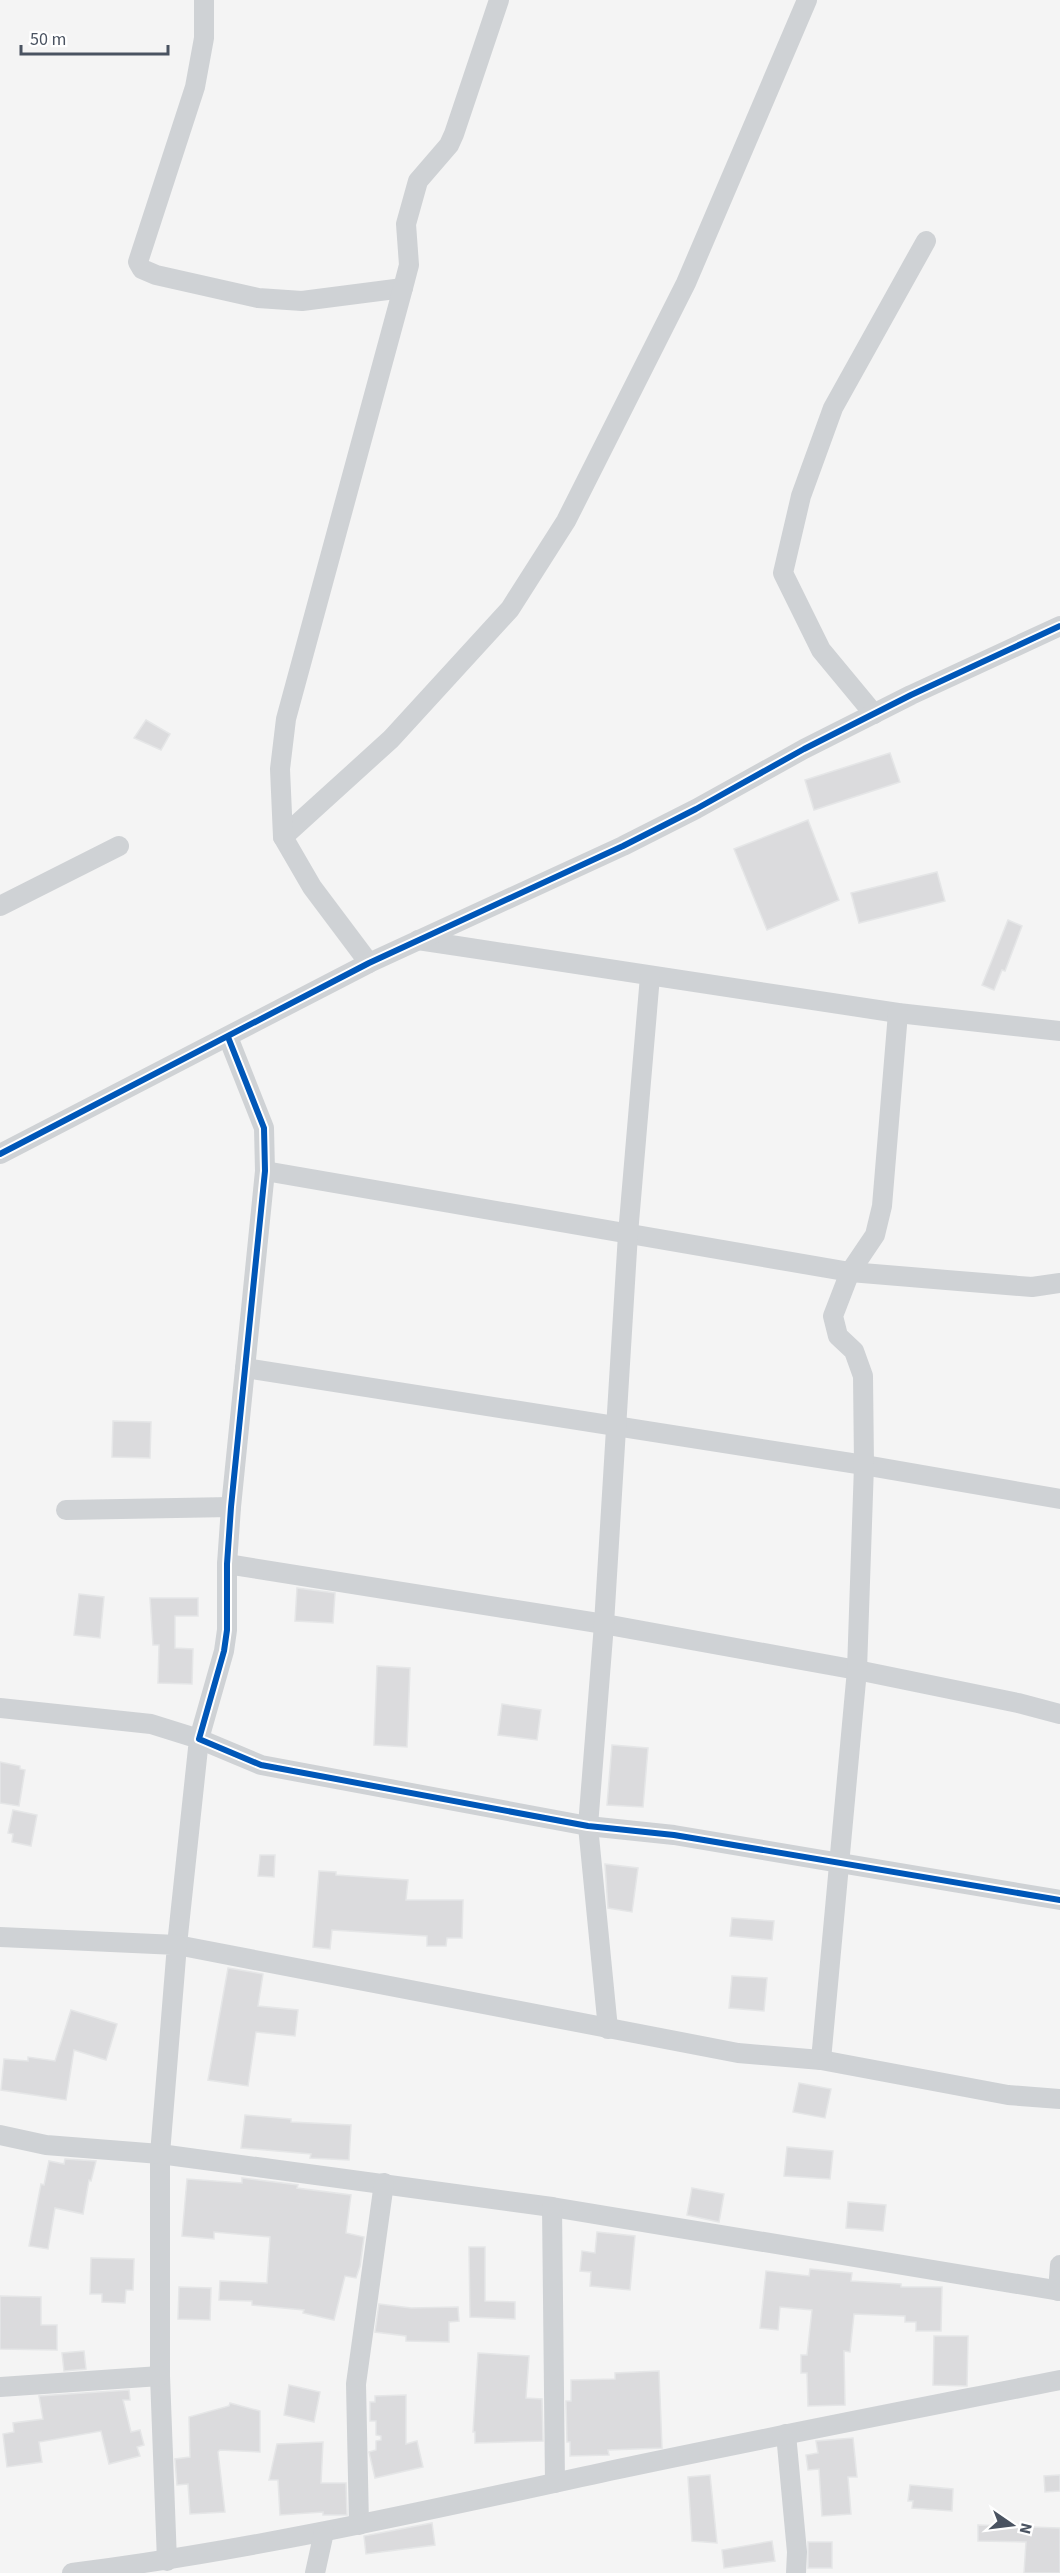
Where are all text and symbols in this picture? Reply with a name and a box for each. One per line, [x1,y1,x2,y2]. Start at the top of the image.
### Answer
scale bar [21,18,168,56]
text: 50 m [30,27,66,52]
north arrow [982,2495,1042,2555]
text: N [1014,2521,1038,2536]

